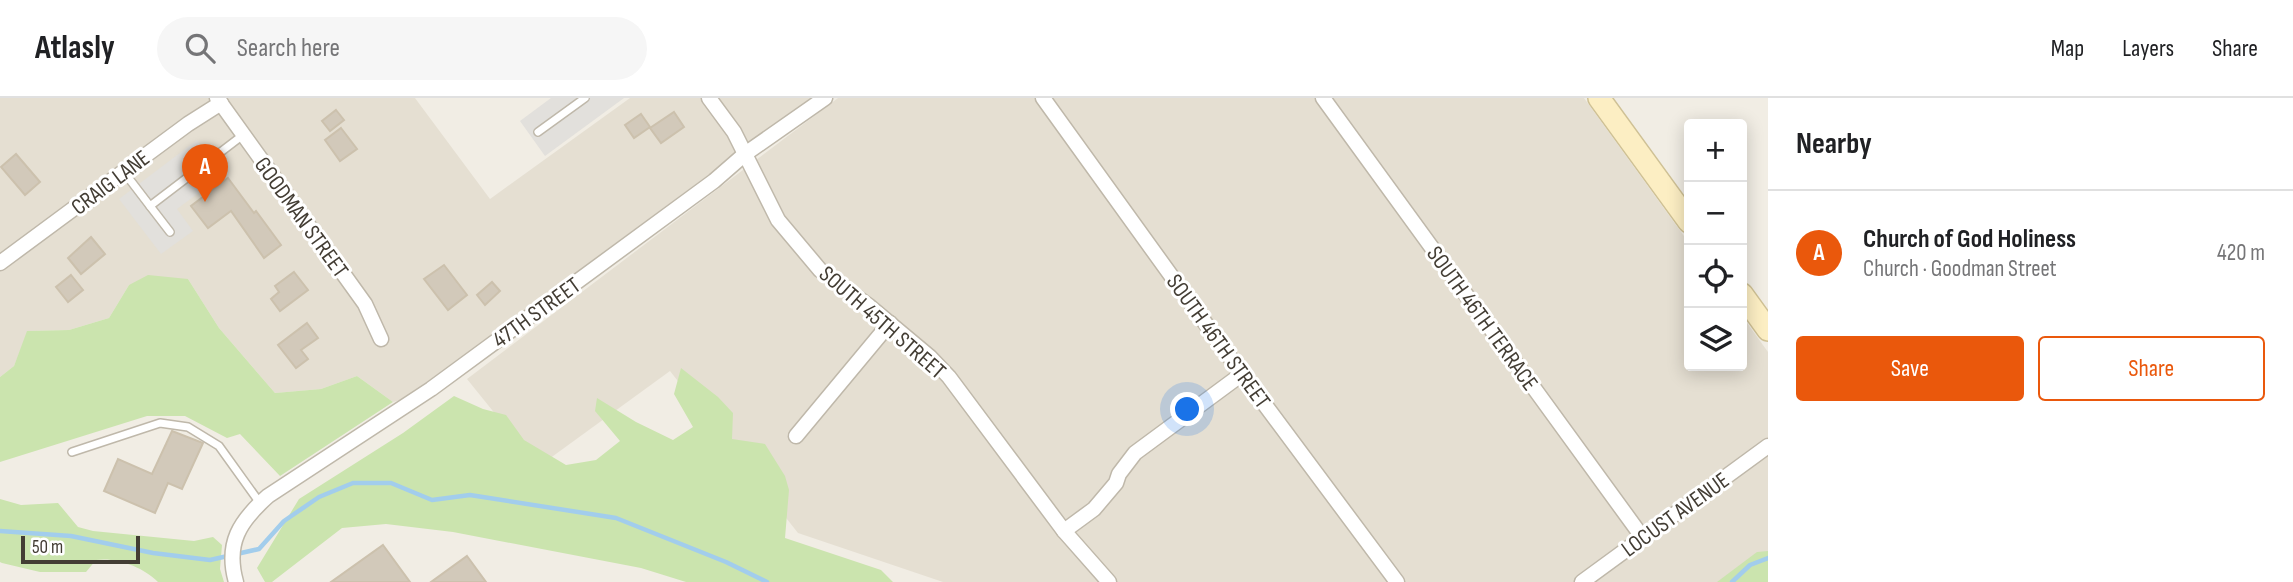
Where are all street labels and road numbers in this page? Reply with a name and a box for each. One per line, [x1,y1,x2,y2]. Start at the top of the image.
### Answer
street label: CRAIG LANE [66,144,155,221]
street label: GOODMAN STREET [248,152,354,283]
street label: SOUTH 46TH TERRACE [1420,241,1544,396]
street label: SOUTH 45TH STREET [813,260,951,385]
street label: SOUTH 46TH STREET [1160,269,1276,414]
street label: 47TH STREET [487,272,586,354]
street label: LOCUST AVENUE [1616,466,1735,563]

